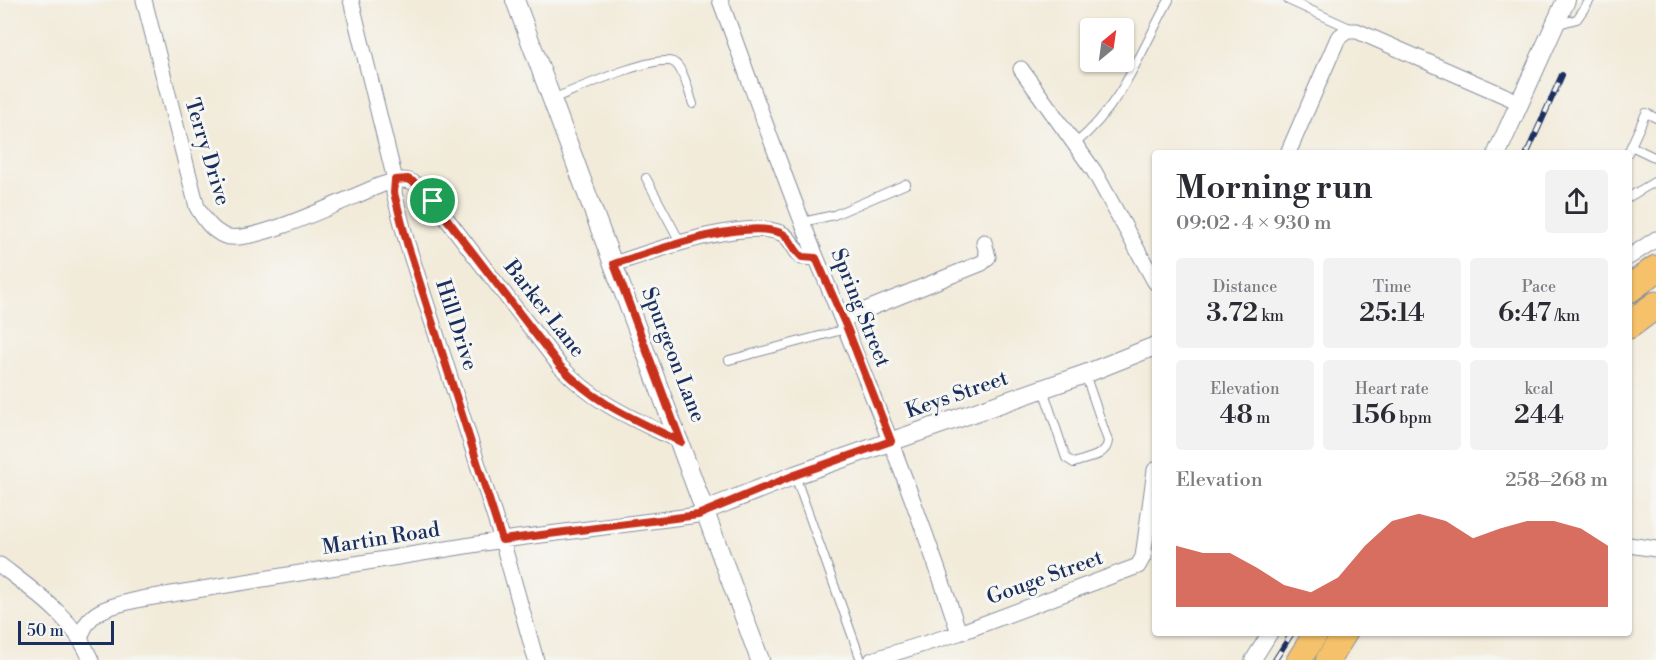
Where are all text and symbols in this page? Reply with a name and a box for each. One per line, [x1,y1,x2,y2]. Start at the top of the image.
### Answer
north arrow [1080,18,1134,72]
map controls [1080,18,1134,72]
street label: Terry Drive [178,95,236,209]
text: Morning run [1176,168,1373,209]
button: share [1545,170,1608,233]
pin [407,175,458,226]
icon: arrive [416,184,449,217]
text: 09:02 · 4 × 930 m [1176,211,1332,236]
street label: Spring Street [824,245,896,372]
street label: Barker Lane [497,254,590,363]
street label: Hill Drive [429,276,483,374]
text: Distance [1213,277,1277,297]
text: Time [1373,277,1411,297]
text: Pace [1522,277,1556,297]
street label: Spurgeon Lane [635,284,711,426]
text: 3.72 [1206,297,1258,329]
text: 25:14 [1359,297,1425,329]
text: 6:47 [1498,297,1551,329]
text: km [1258,306,1284,326]
text: /km [1551,306,1580,326]
street label: Keys Street [902,365,1012,425]
text: Elevation [1210,379,1280,399]
text: Heart rate [1355,379,1429,399]
text: kcal [1524,379,1554,399]
text: 48 [1220,399,1253,431]
text: 156 [1352,399,1396,431]
text: 244 [1514,399,1564,431]
text: m [1253,408,1270,428]
text: bpm [1396,408,1432,428]
text: Elevation [1176,468,1263,493]
text: 258–268 m [1505,468,1608,493]
street label: Martin Road [320,517,442,561]
street label: Gouge Street [983,545,1107,611]
scale bar [18,618,114,646]
text: 50 m [27,621,64,641]

